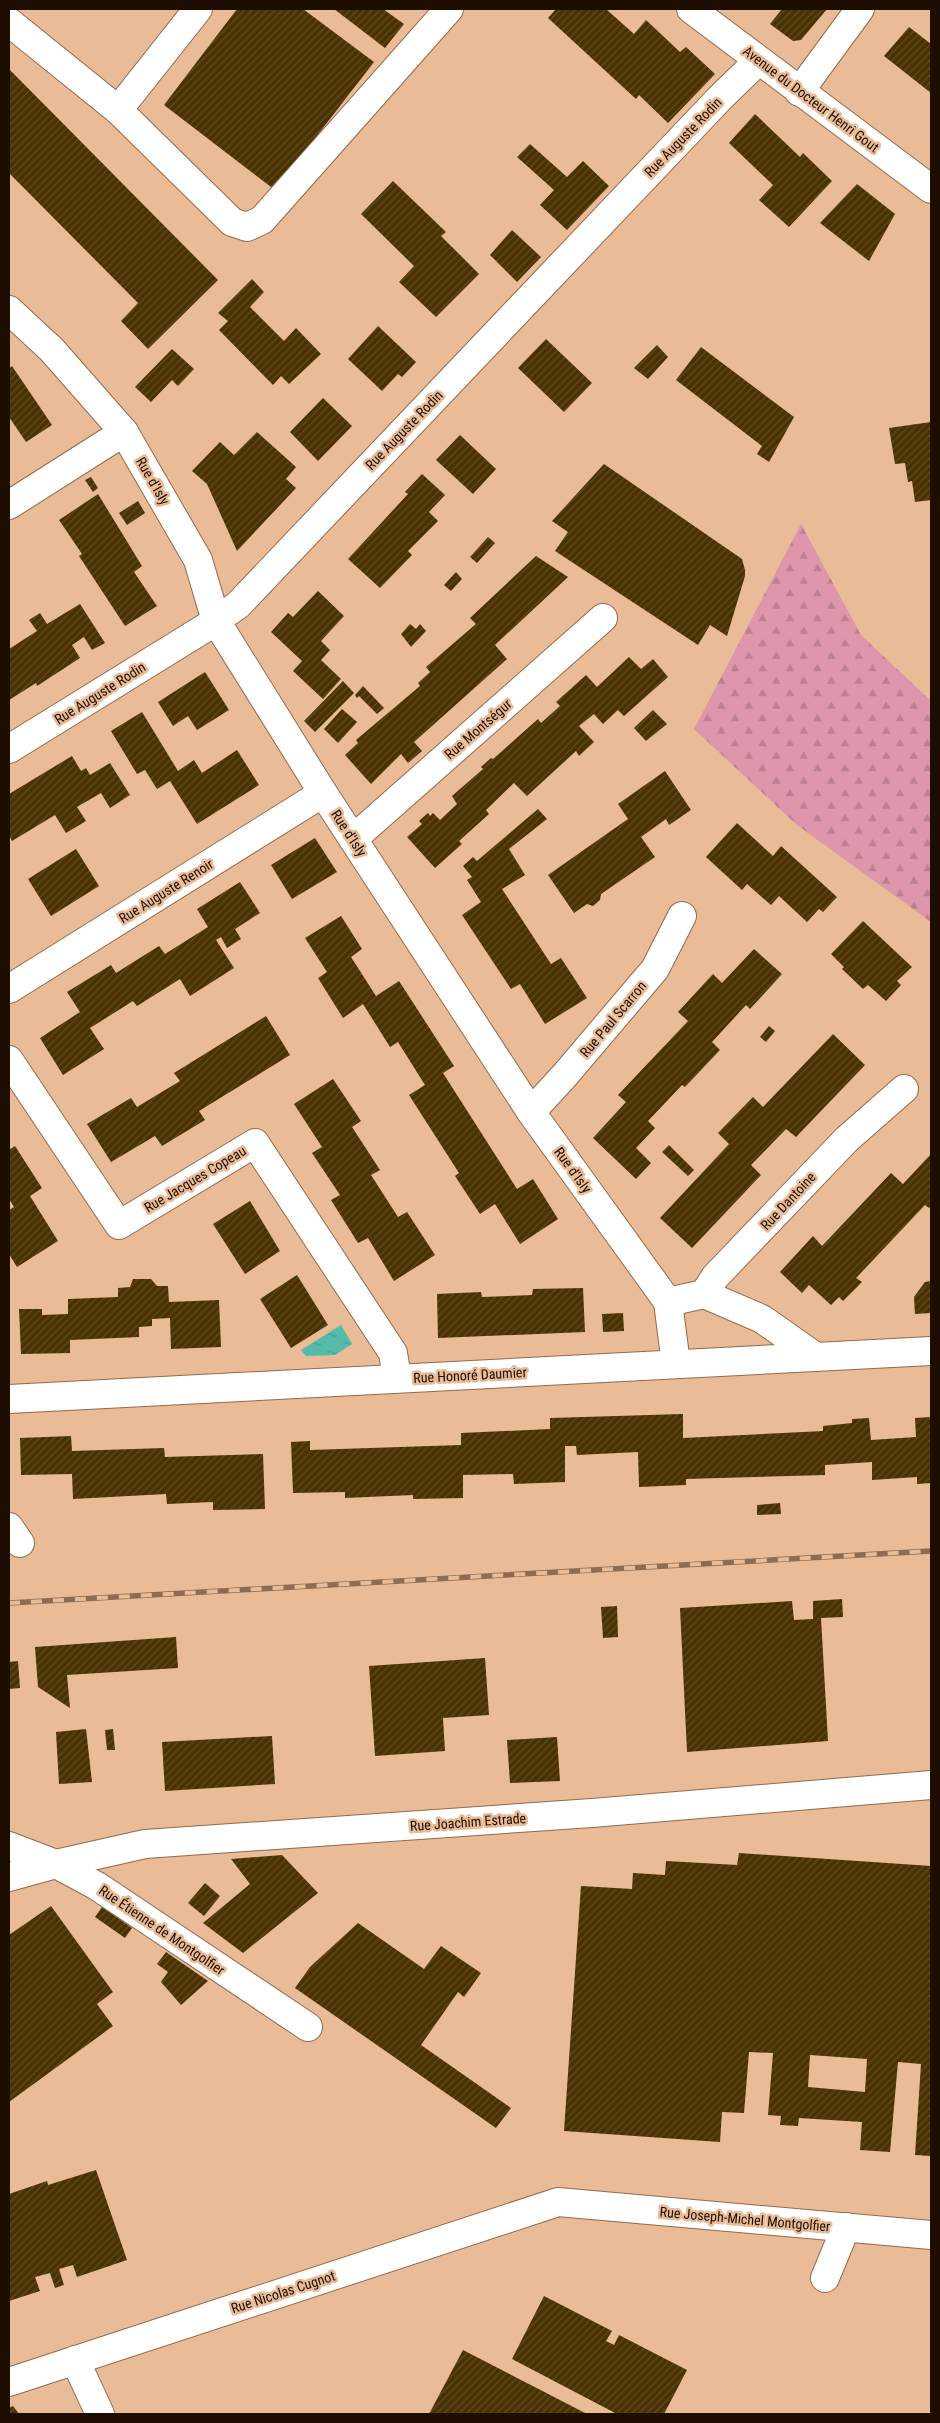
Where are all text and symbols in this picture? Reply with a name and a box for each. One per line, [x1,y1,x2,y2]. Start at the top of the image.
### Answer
street label: Avenue du Docteur Henri Gout [740,43,882,155]
street label: Rue Auguste Rodin [641,94,725,180]
street label: Rue Auguste Rodin [362,387,446,473]
street label: Rue d'Isly [133,454,173,508]
street label: Rue Auguste Rodin [52,659,148,727]
street label: Rue Montségur [441,696,515,762]
street label: Rue d'Isly [328,807,370,859]
street label: Rue Auguste Renoir [116,856,216,926]
street label: Rue Paul Scarron [577,978,649,1060]
street label: Rue Jacques Copeau [141,1142,249,1216]
street label: Rue d'Isly [551,1144,595,1196]
street label: Rue Dantoine [757,1169,819,1233]
street label: Rue Honoré Daumier [413,1364,527,1386]
street label: Rue Joachim Estrade [409,1810,527,1834]
street label: Rue Étienne de Montgolfier [96,1881,228,1978]
street label: Rue Joseph-Michel Montgolfier [659,2204,831,2234]
street label: Rue Nicolas Cugnot [229,2268,337,2316]

